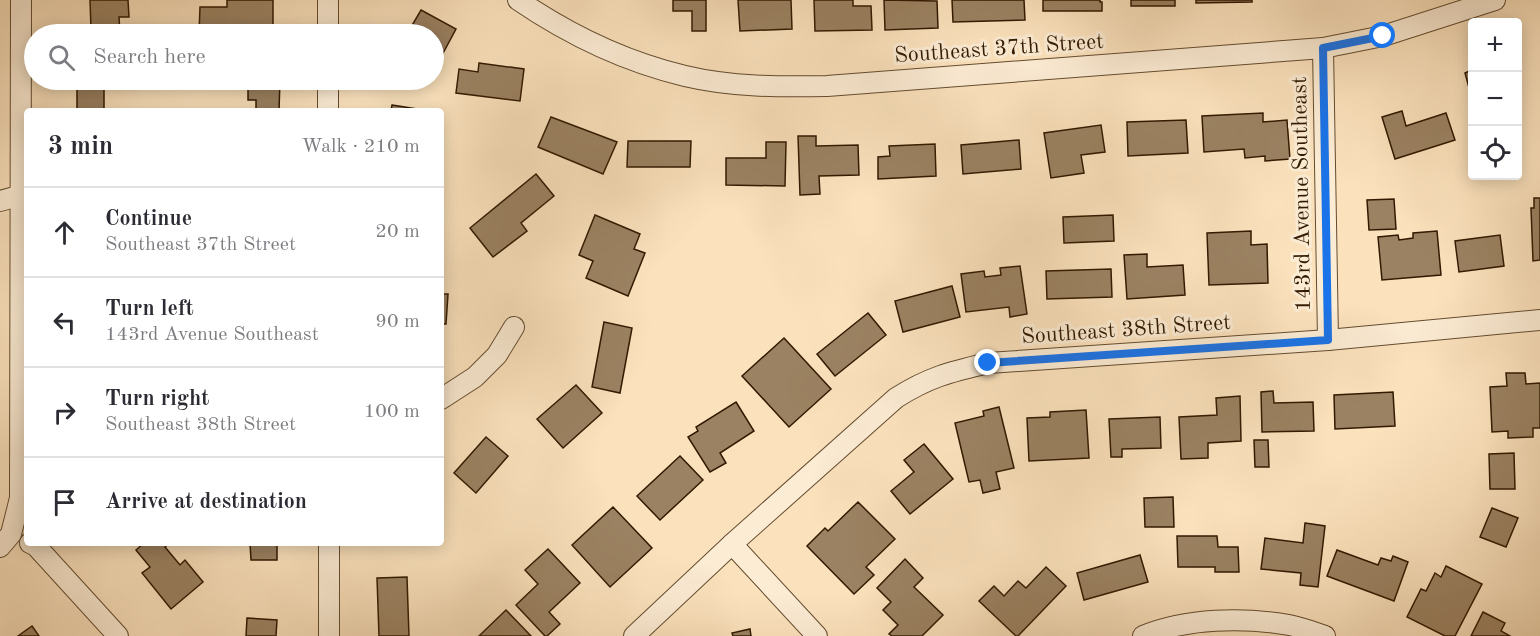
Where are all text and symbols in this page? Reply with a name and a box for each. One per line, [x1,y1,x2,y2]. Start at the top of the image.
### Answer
map controls [1468,18,1522,180]
button: + [1468,18,1522,72]
route start [1369,22,1395,48]
search box [24,24,444,90]
street label: Southeast 37th Street [893,31,1105,67]
icon: search [45,41,78,74]
text: Search here [93,46,206,68]
button: − [1468,72,1522,126]
street label: 143rd Avenue Southeast [1289,76,1315,312]
button: locate [1468,126,1522,180]
text: 3 min [48,134,113,160]
text: Walk · 210 m [301,137,420,157]
text: Continue [105,208,192,230]
icon: ahead [48,216,81,249]
text: 20 m [375,222,420,242]
text: Southeast 37th Street [105,235,296,255]
text: Turn left [105,298,194,320]
icon: left [48,306,81,339]
text: 90 m [375,312,420,332]
street label: Southeast 38th Street [1020,312,1232,348]
text: 143rd Avenue Southeast [105,325,319,345]
route end [974,349,1000,375]
text: Turn right [105,388,209,410]
icon: right [48,396,81,429]
text: 100 m [364,402,420,422]
text: Southeast 38th Street [105,415,296,435]
icon: arrive [48,486,81,519]
text: Arrive at destination [105,491,307,513]

